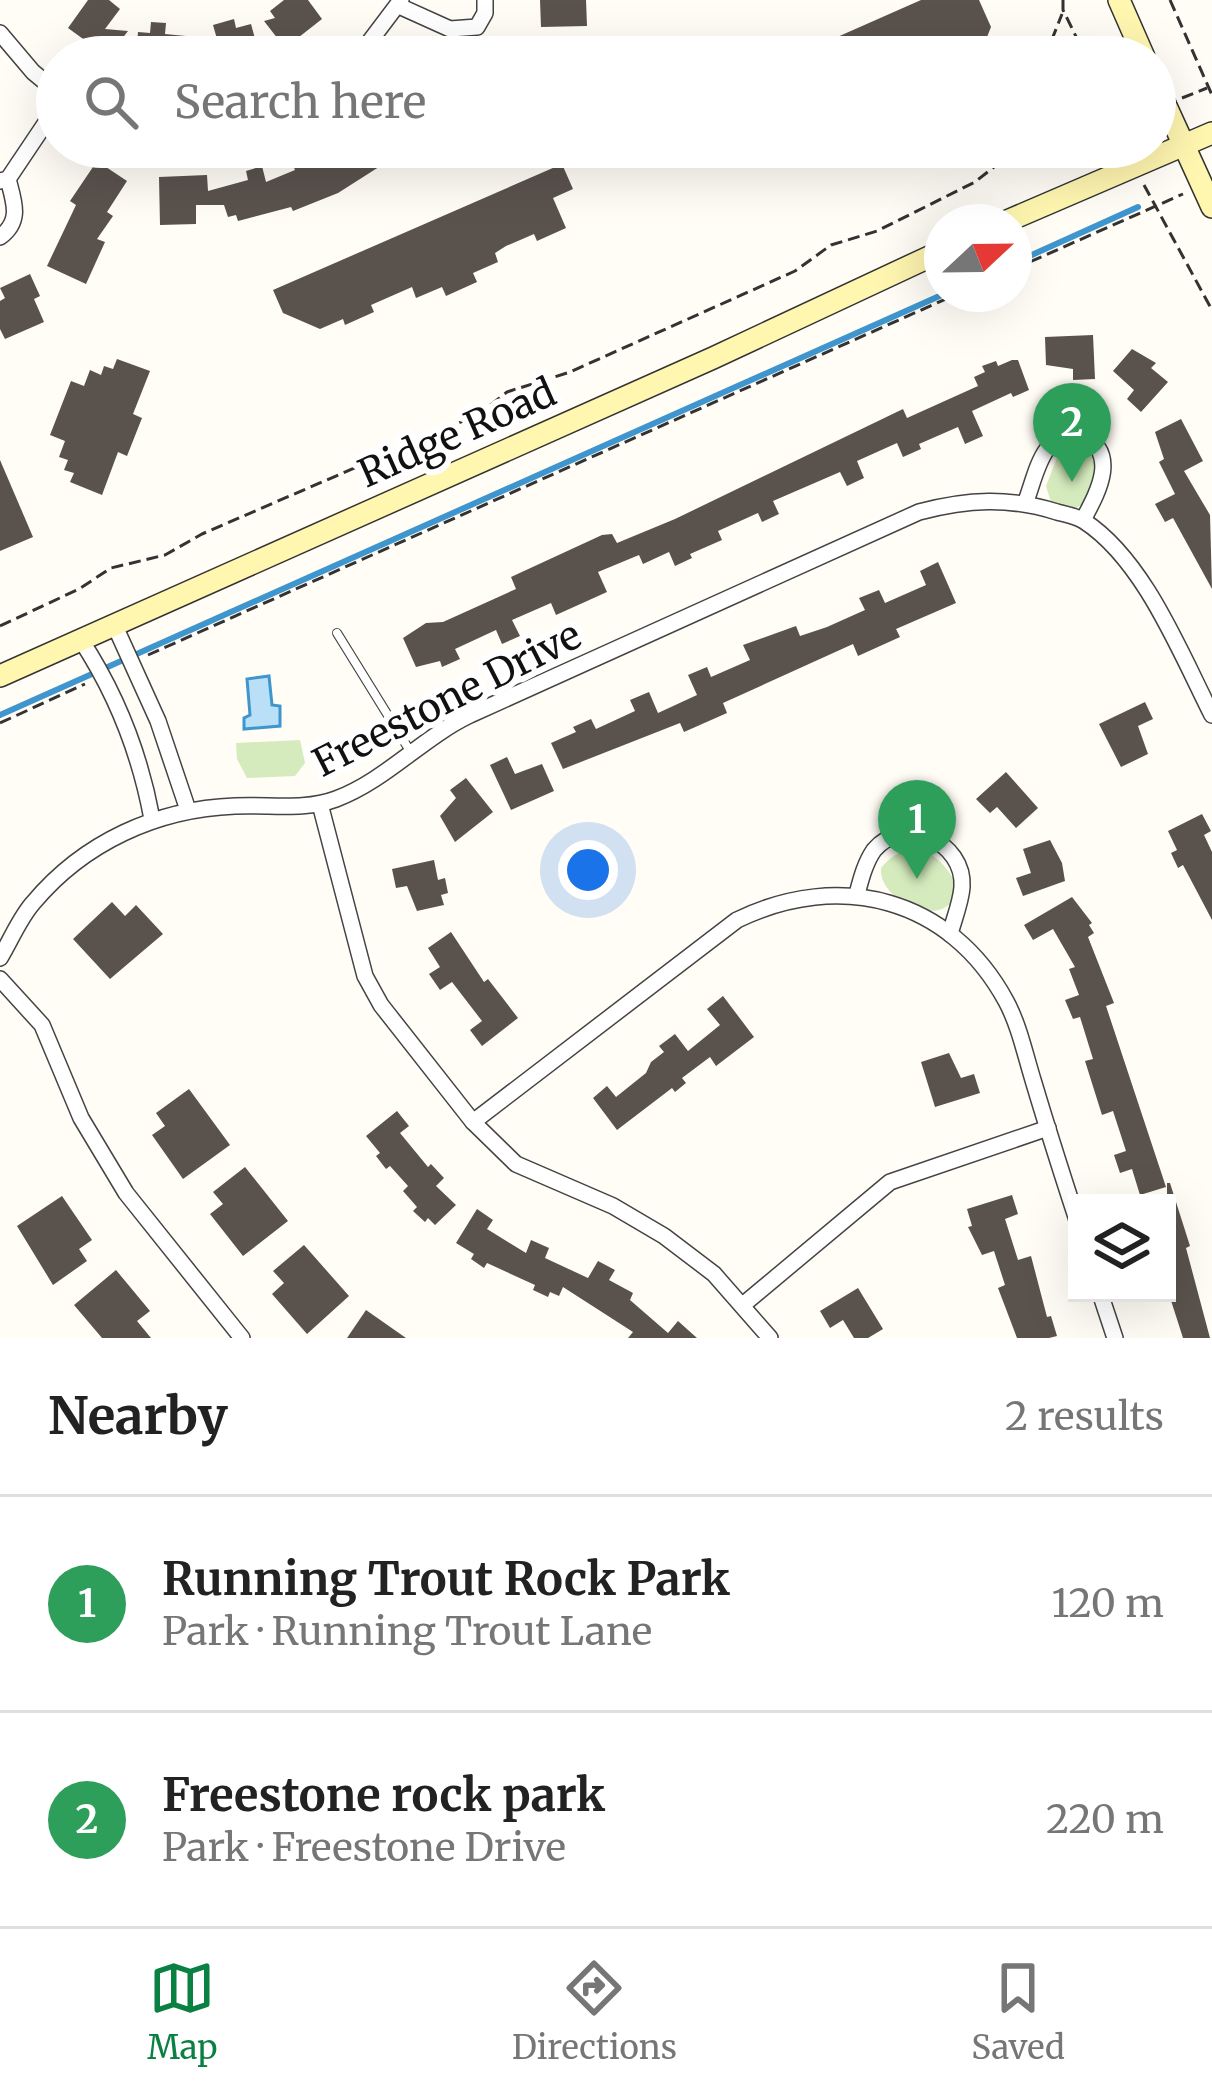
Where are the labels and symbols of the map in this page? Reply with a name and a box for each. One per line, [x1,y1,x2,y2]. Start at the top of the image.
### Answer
north arrow [924,204,1032,312]
street label: Ridge Road [351,368,563,498]
pin: 2 [1033,383,1111,482]
street label: Freestone Drive [305,610,589,788]
pin: 1 [878,780,956,879]
your location [558,840,618,900]

